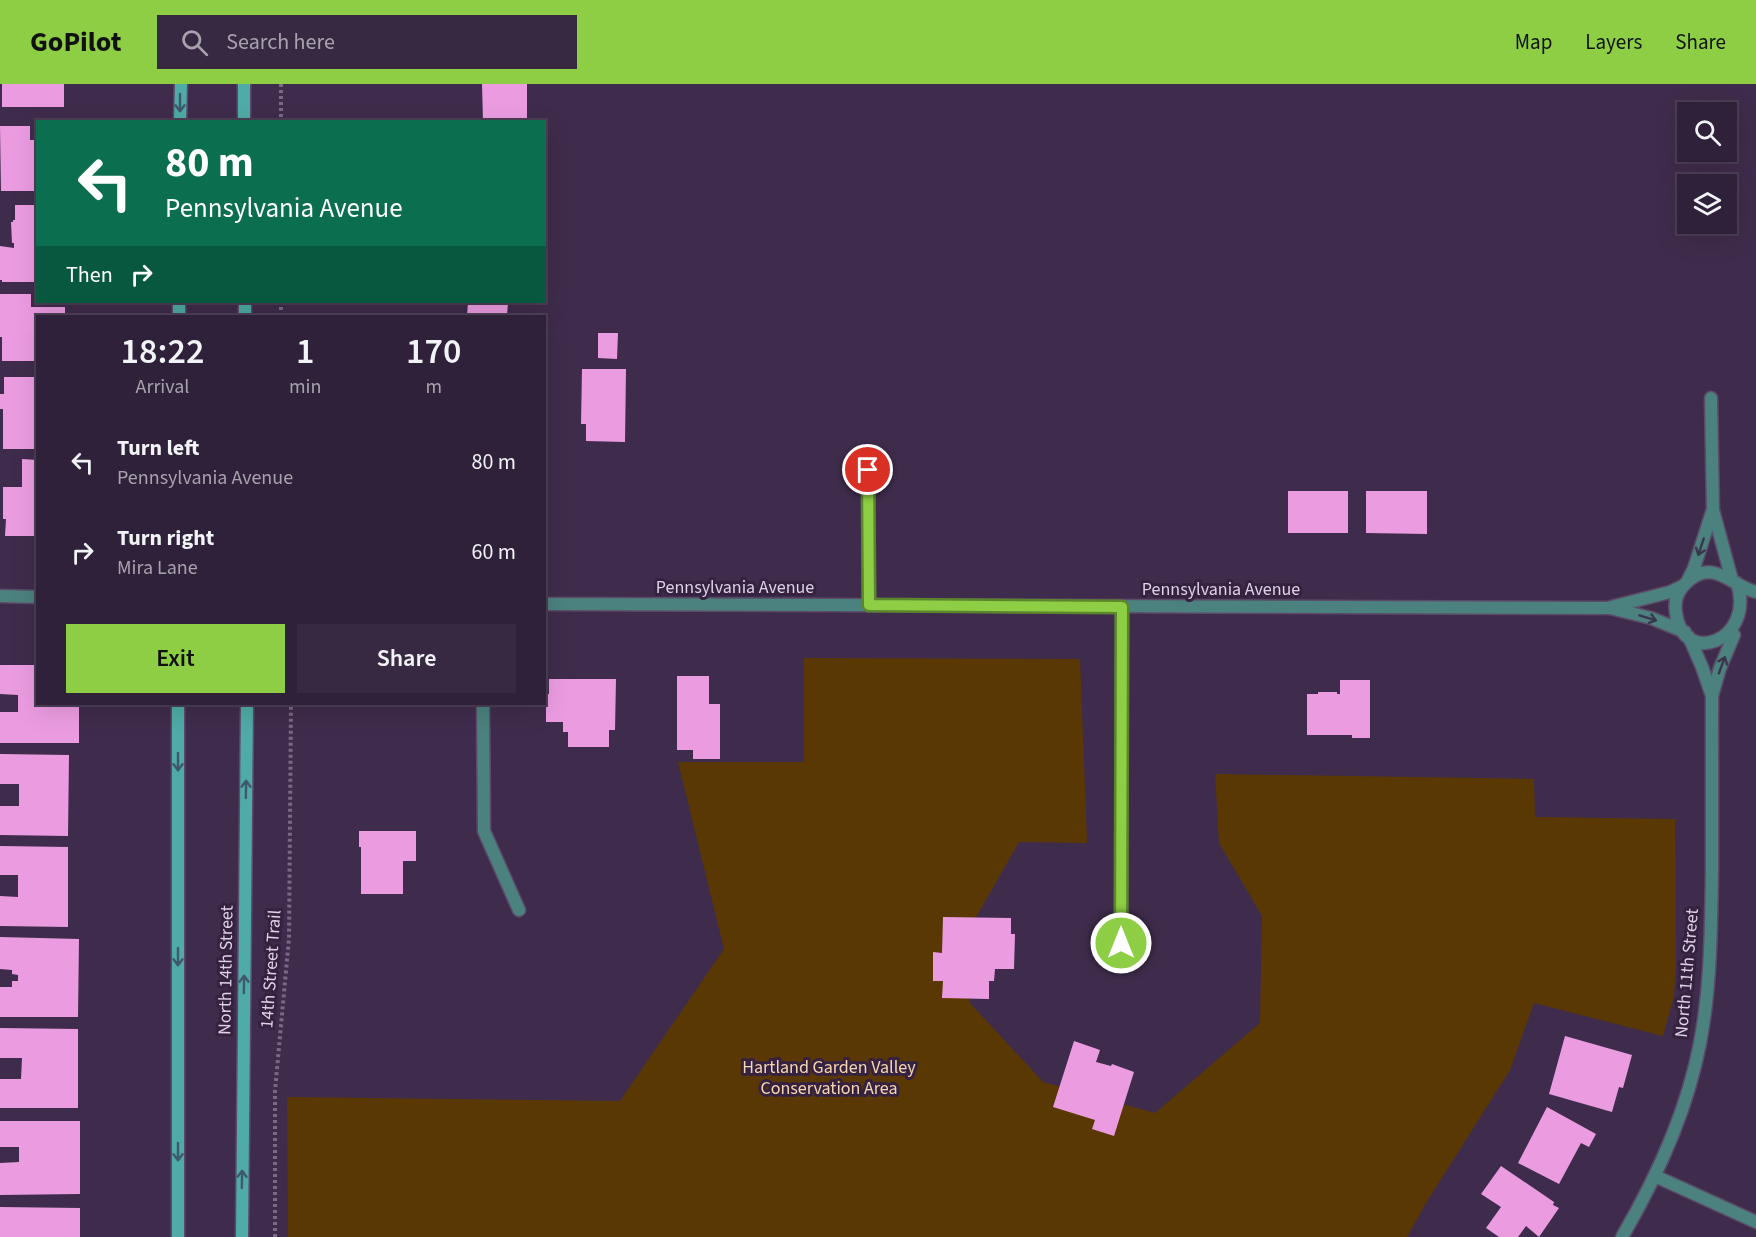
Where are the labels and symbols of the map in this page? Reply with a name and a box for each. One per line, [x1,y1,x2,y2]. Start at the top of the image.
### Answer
one-way arrow [174,92,186,112]
pin [842,444,893,495]
one-way arrow [1695,537,1706,556]
street label: Pennsylvania Avenue [656,575,814,600]
street label: Pennsylvania Avenue [1142,577,1300,602]
one-way arrow [1638,613,1657,624]
one-way arrow [1717,656,1728,675]
one-way arrow [172,751,184,771]
one-way arrow [240,779,252,799]
street label: North 14th Street [212,905,240,1035]
street label: North 11th Street [1669,907,1705,1039]
street label: 14th Street Trail [254,909,288,1029]
position arrow [1089,911,1153,975]
one-way arrow [172,946,184,966]
one-way arrow [238,974,250,994]
park label: Hartland Garden Valley Conservation Area [742,1055,916,1101]
one-way arrow [172,1141,184,1161]
one-way arrow [236,1169,248,1189]

